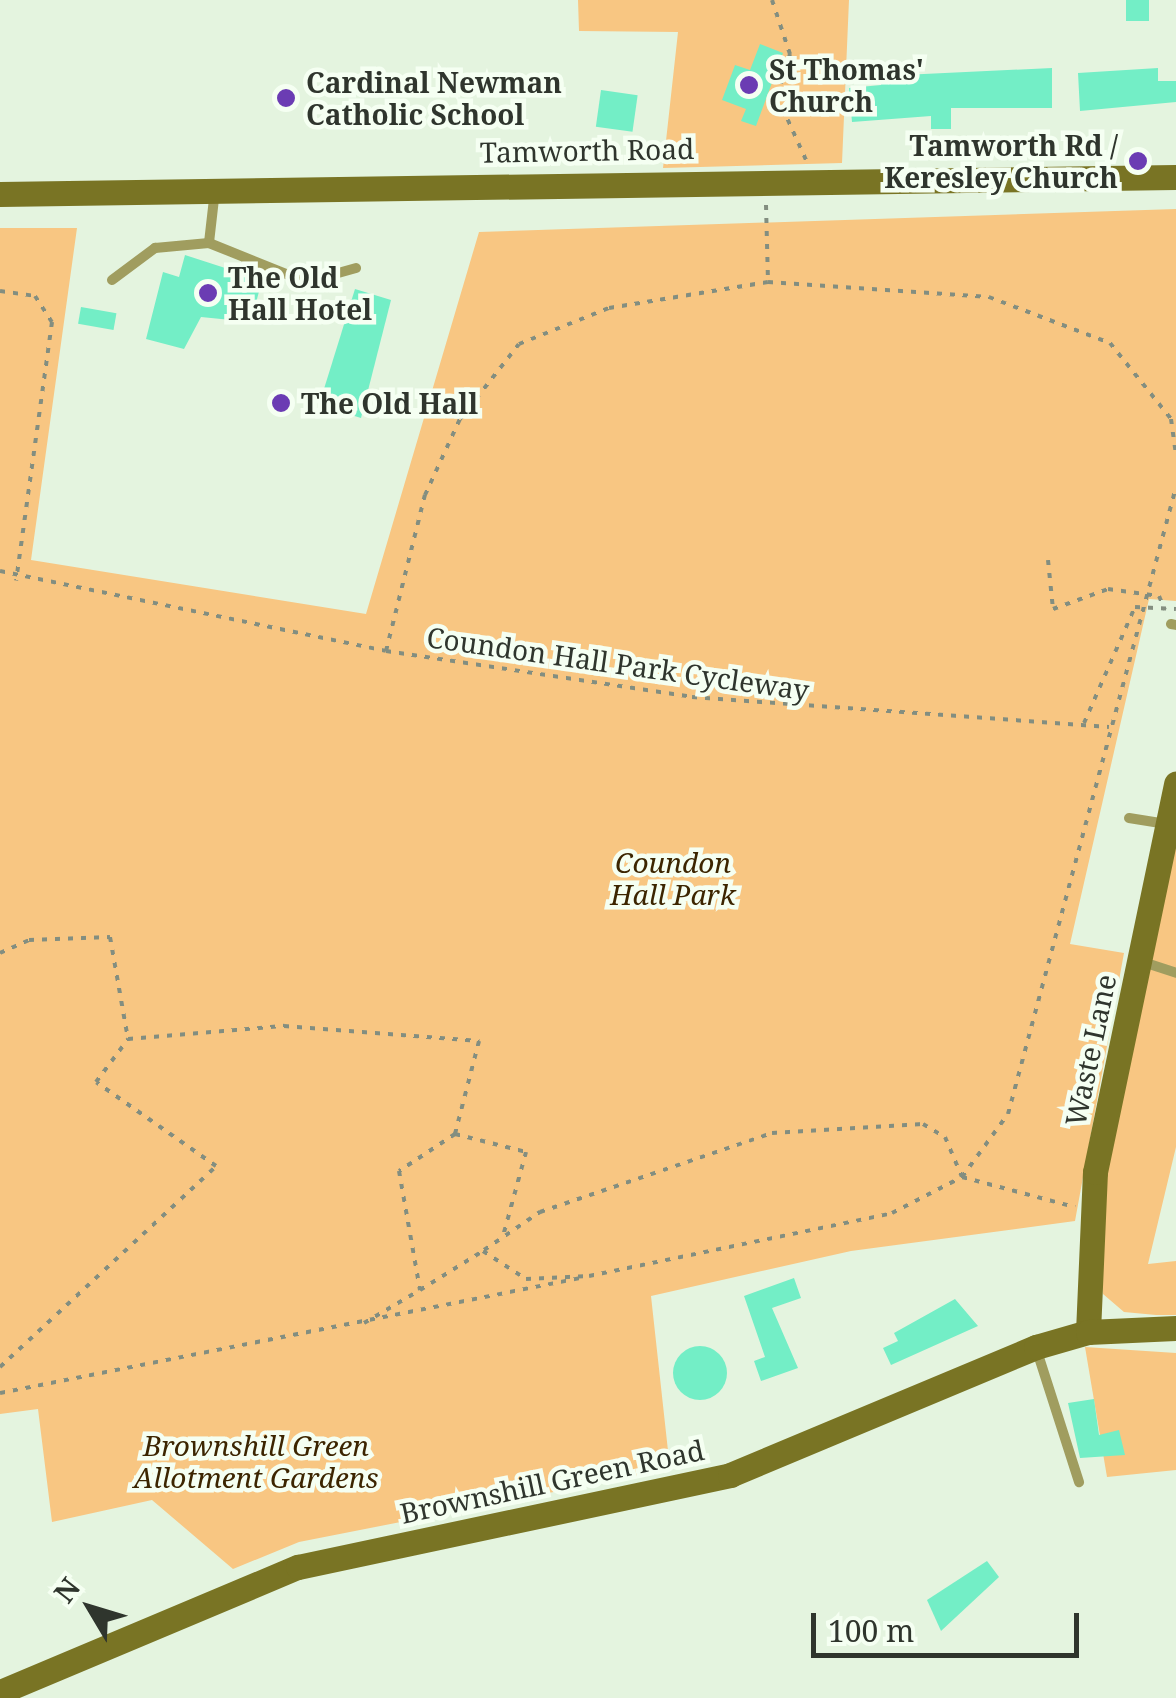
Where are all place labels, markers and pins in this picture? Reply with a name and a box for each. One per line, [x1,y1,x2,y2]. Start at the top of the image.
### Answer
place label: St Thomas' Church [769,52,924,118]
place label: Cardinal Newman Catholic School [306,65,562,131]
marker: St Thomas' Church [738,74,760,96]
marker: Cardinal Newman Catholic School [275,87,297,109]
place label: Tamworth Rd / Keresley Church [884,128,1118,194]
marker: Tamworth Rd / Keresley Church [1127,150,1149,172]
place label: The Old Hall Hotel [228,260,372,326]
marker: The Old Hall Hotel [197,282,219,304]
place label: The Old Hall [301,386,478,420]
marker: The Old Hall [270,392,292,414]

